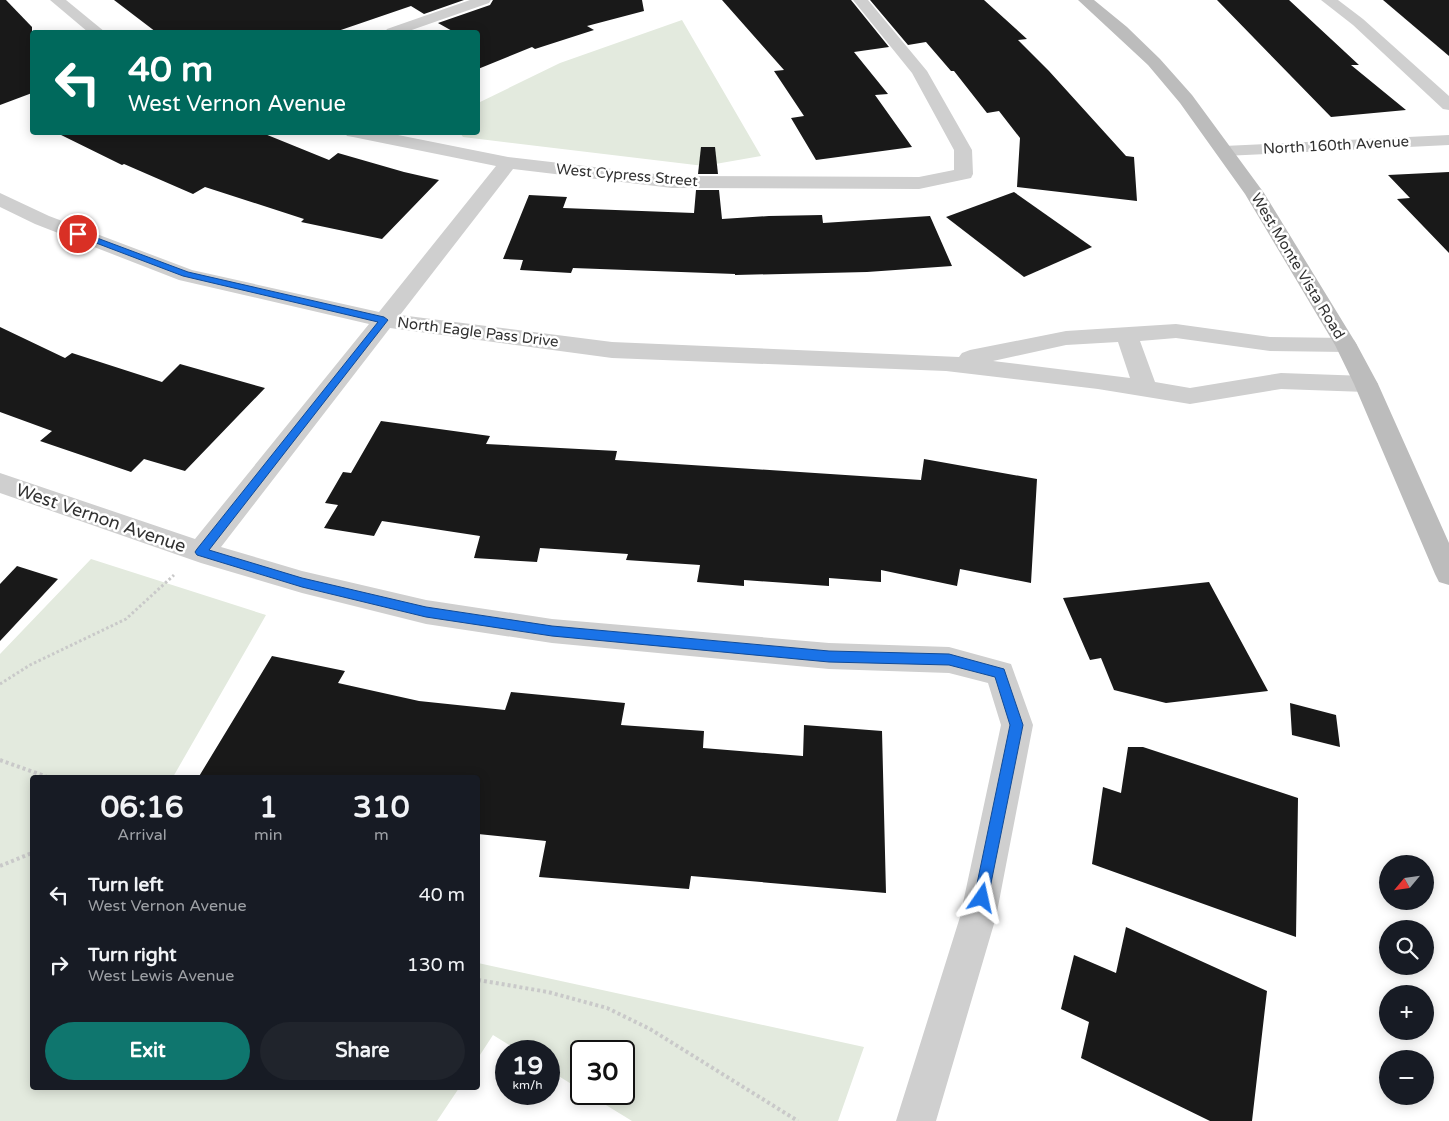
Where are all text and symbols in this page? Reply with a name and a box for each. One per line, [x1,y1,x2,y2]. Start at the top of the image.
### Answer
text: 40 m [128,49,213,91]
icon: left [45,50,110,115]
text: West Vernon Avenue [128,91,346,117]
street label: North 160th Avenue [1263,132,1409,158]
street label: West Cypress Street [555,160,699,190]
street label: West Monte Vista Road [1247,190,1349,342]
pin [57,213,99,255]
icon: arrive [64,220,92,248]
street label: North Eagle Pass Drive [396,313,560,351]
street label: West Vernon Avenue [13,479,189,557]
text: 06:16 [100,789,184,826]
text: 1 [259,789,278,826]
text: 310 [353,789,410,826]
text: Arrival [117,825,167,845]
text: min [254,825,283,845]
text: m [374,825,389,845]
north arrow [1379,855,1434,910]
map controls [1379,855,1434,1105]
position arrow [955,871,1007,923]
text: Turn left [88,874,164,896]
icon: left [45,881,73,909]
text: 40 m [419,884,465,906]
text: West Vernon Avenue [88,896,246,916]
button: search [1379,920,1434,975]
text: Turn right [88,944,176,966]
icon: right [45,951,73,979]
text: 130 m [407,954,465,976]
text: West Lewis Avenue [88,966,234,986]
button: + [1379,985,1434,1040]
button: Exit [45,1022,250,1080]
button: Share [260,1022,465,1080]
speed limit sign: 30 [570,1040,635,1105]
button: − [1379,1050,1434,1105]
text: 19 [512,1051,543,1081]
text: km/h [512,1078,543,1092]

